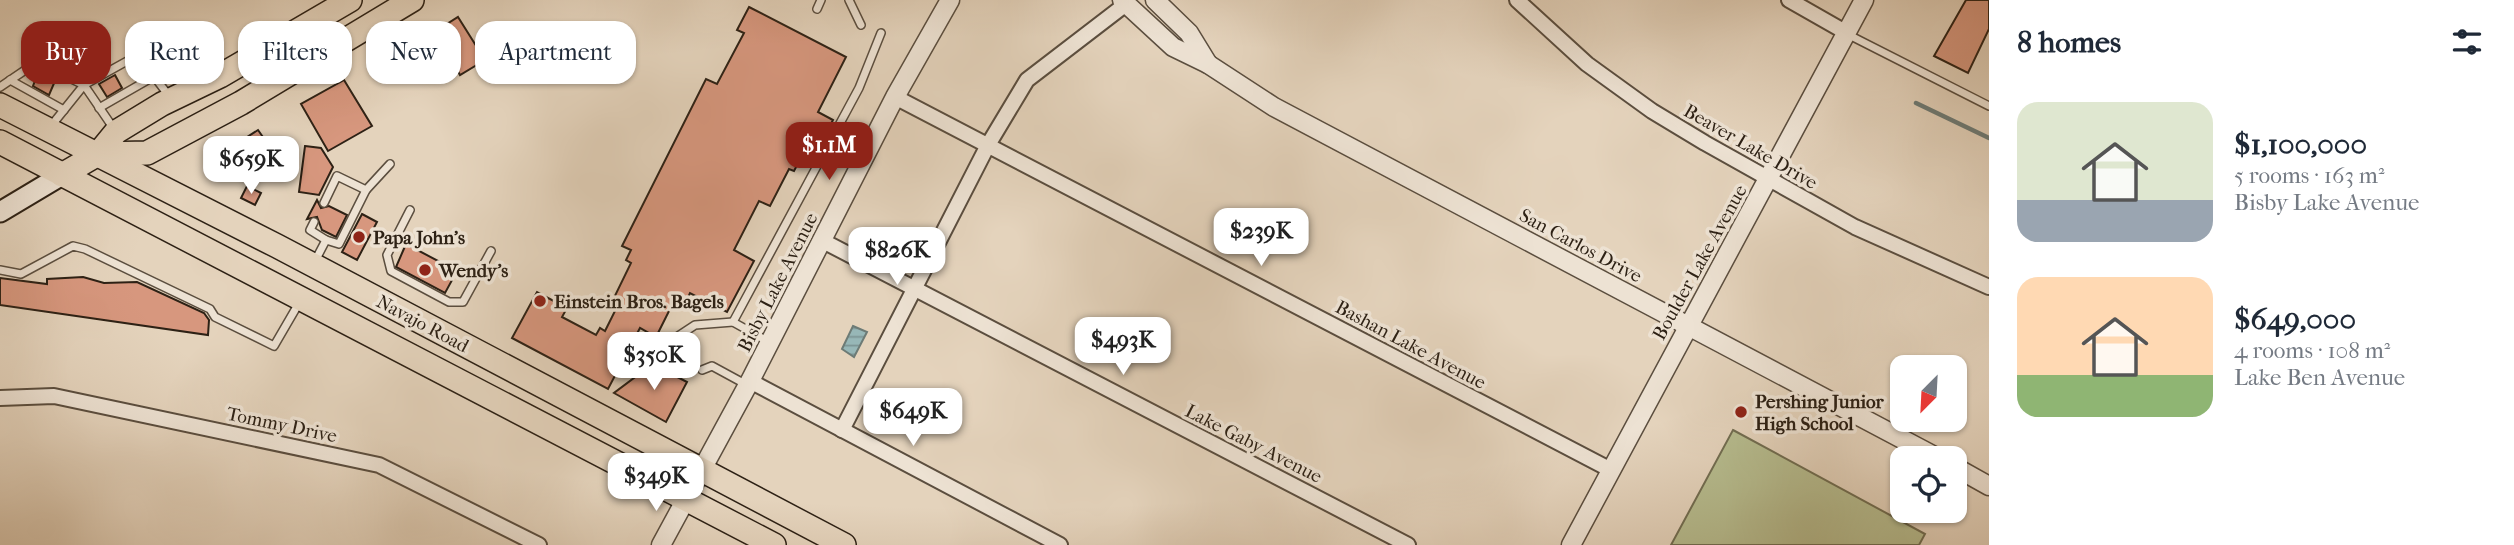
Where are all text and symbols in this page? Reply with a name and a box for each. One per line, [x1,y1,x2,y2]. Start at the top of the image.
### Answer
chip: Buy [21,21,111,84]
chip: Rent [125,21,224,84]
chip: Filters [238,21,352,84]
chip: New [366,21,461,84]
chip: Apartment [475,21,636,84]
icon: filters [2448,23,2486,61]
text: 8 homes [2017,25,2121,60]
street label: Beaver Lake Drive [1680,100,1821,194]
pin: $1.1M [780,122,878,182]
text: $1,100,000 [2234,127,2367,162]
icon: home [2073,130,2157,214]
text: $1.1M [802,131,856,158]
pin: $659K [202,136,300,196]
text: $659K [219,145,283,172]
text: 5 rooms · 163 m² [2234,162,2384,189]
street label: Boulder Lake Avenue [1648,181,1752,344]
text: Bisby Lake Avenue [2234,189,2419,216]
street label: San Carlos Drive [1516,204,1646,287]
pin: $239K [1212,208,1310,268]
street label: Bisby Lake Avenue [733,209,822,356]
text: $239K [1230,217,1292,244]
place label: Papa John's [373,227,465,249]
pin: $826K [848,228,946,287]
marker: Papa John's [351,229,367,245]
text: $826K [864,236,930,263]
place label: Wendy's [438,260,508,282]
marker: Wendy's [417,262,433,278]
street label: Navajo Road [373,290,473,358]
place label: Einstein Bros. Bagels [554,291,724,313]
marker: Einstein Bros. Bagels [532,293,548,309]
street label: Bashan Lake Avenue [1332,296,1490,394]
text: $649,000 [2234,302,2356,337]
icon: home [2073,305,2157,389]
pin: $493K [1074,318,1172,377]
text: $493K [1091,326,1155,353]
pin: $350K [605,332,703,392]
text: 4 rooms · 108 m² [2234,337,2390,364]
text: $350K [623,341,685,368]
north arrow [1890,355,1967,432]
map controls [1890,355,1967,523]
text: Lake Ben Avenue [2234,364,2405,391]
pin: $649K [864,388,962,448]
place label: Pershing Junior High School [1755,391,1885,435]
text: $649K [879,397,947,424]
street label: Lake Gaby Avenue [1182,400,1326,488]
street label: Tommy Drive [225,403,339,447]
marker: Pershing Junior High School [1733,404,1749,420]
button: locate [1890,446,1967,523]
pin: $349K [607,454,705,513]
text: $349K [624,462,688,489]

